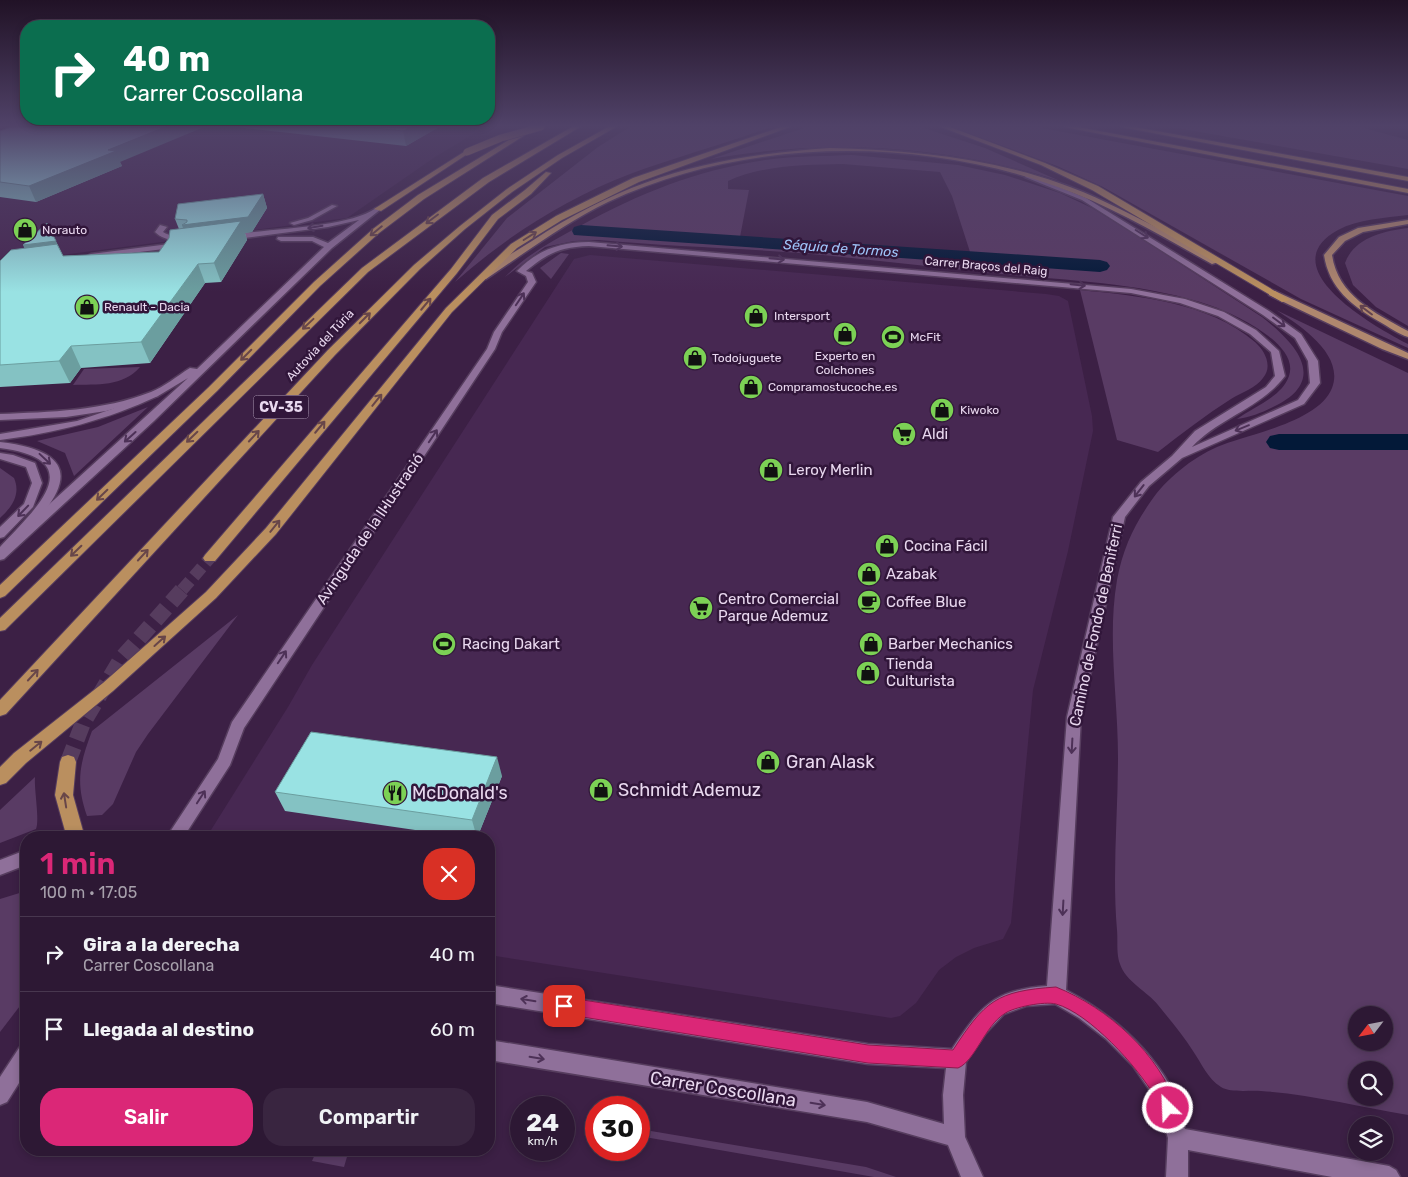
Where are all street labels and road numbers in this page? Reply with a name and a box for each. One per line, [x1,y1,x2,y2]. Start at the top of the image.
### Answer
street label: Carrer Braços del Raig [924,254,1048,278]
street label: Autovia del Túria [283,306,357,384]
road number: CV-35 [254,396,308,418]
street label: Avinguda de la Il·lustració [313,450,427,608]
street label: Camino de Fondo de Beniferri [1066,522,1126,728]
street label: Carrer Coscollana [648,1067,798,1111]

